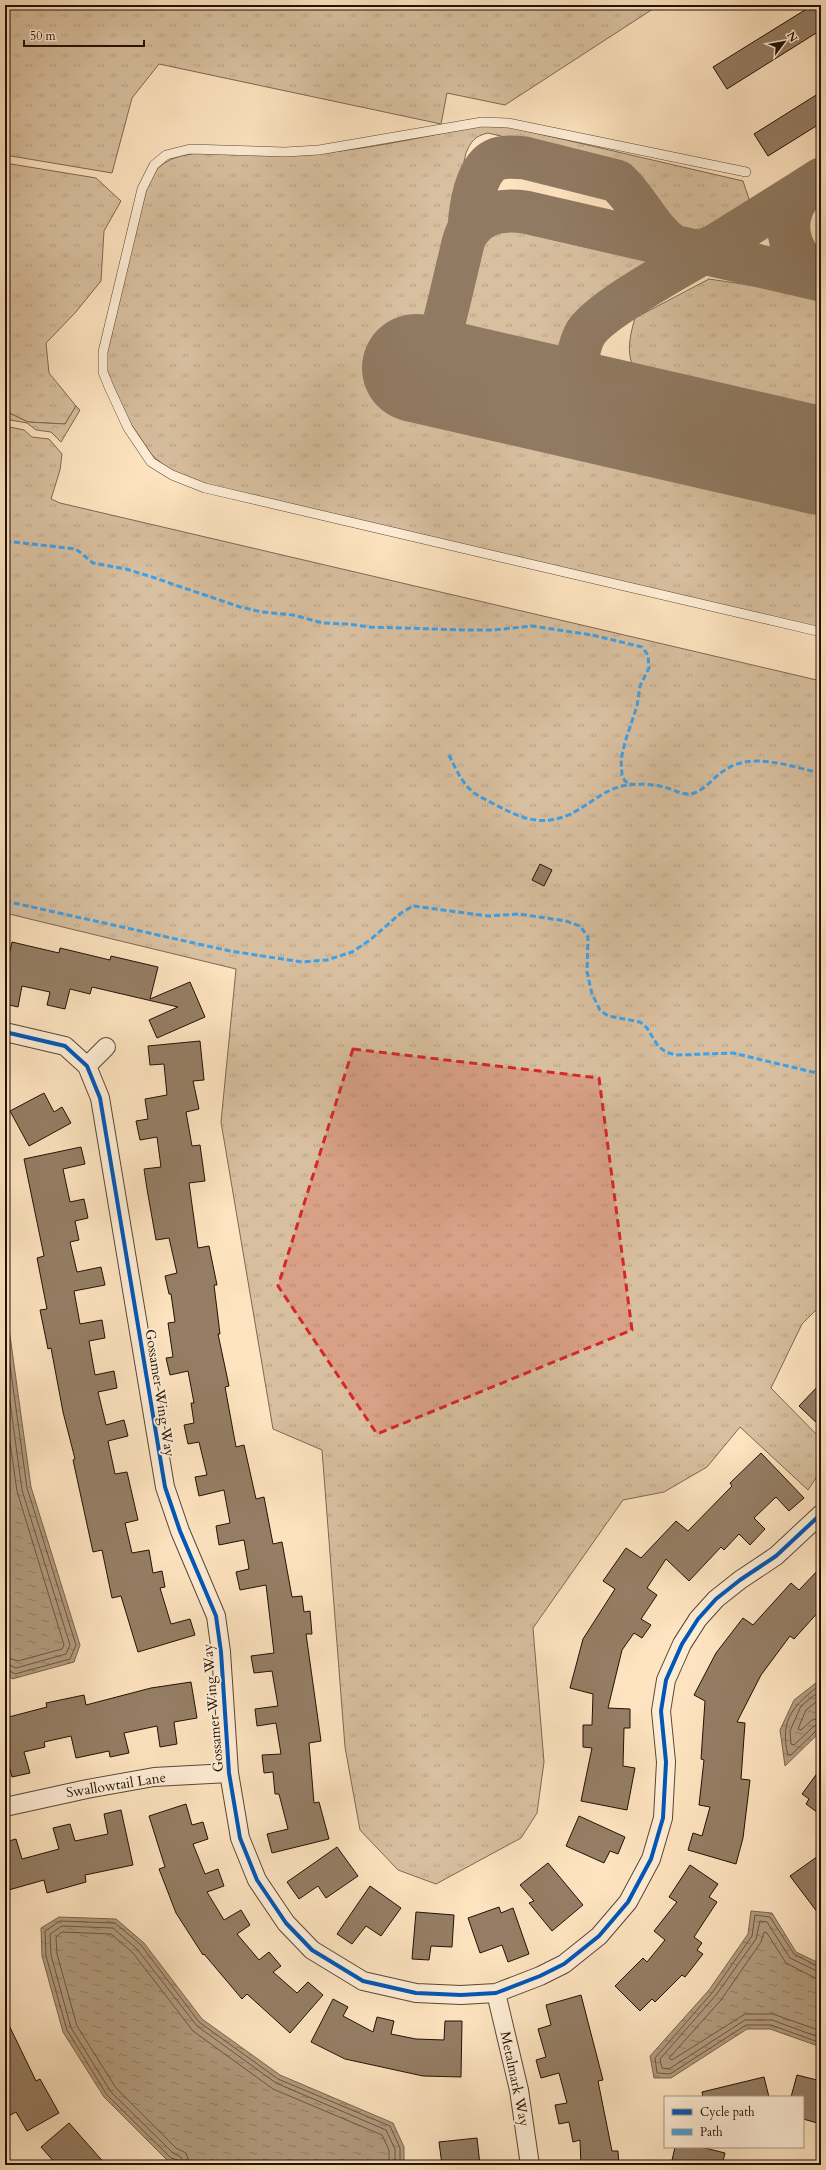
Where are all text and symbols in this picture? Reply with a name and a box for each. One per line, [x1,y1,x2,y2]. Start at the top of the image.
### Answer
scale bar [24,22,144,48]
north arrow [764,22,804,62]
text: 50 m [30,28,57,44]
text: N [783,29,801,45]
street label: Gossamer Wing Way [141,1328,180,1459]
street label: Gossamer Wing Way [198,1642,228,1773]
street label: Swallowtail Lane [65,1768,167,1802]
street label: Metalmark Way [496,2030,534,2129]
legend [664,2096,804,2148]
text: Cycle path [700,2104,755,2120]
text: Path [700,2124,723,2140]

